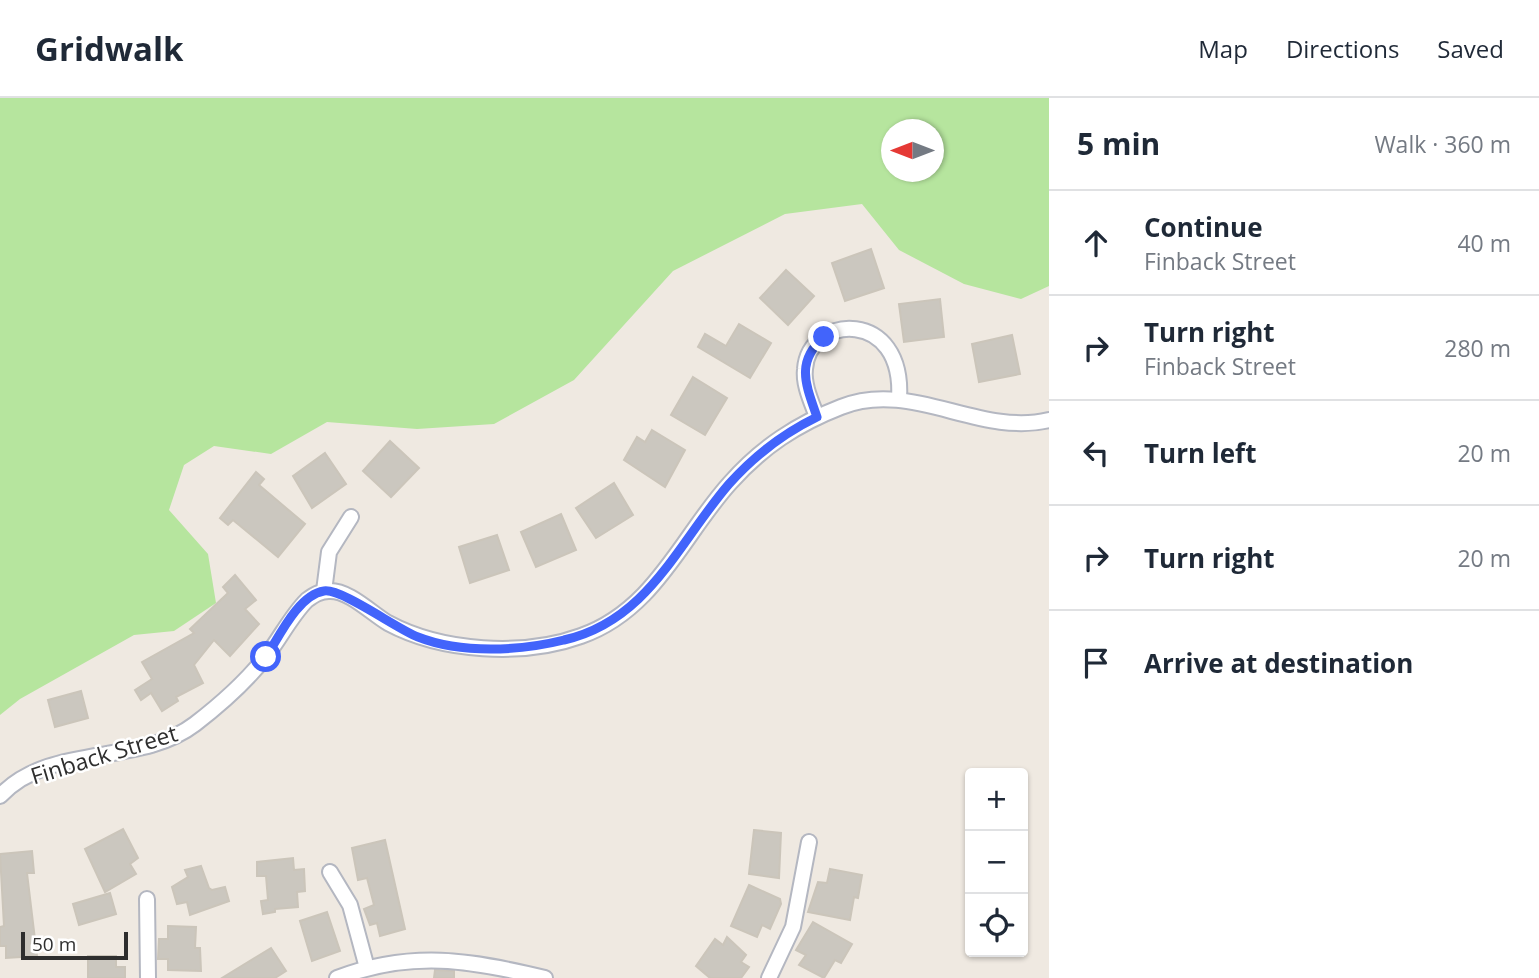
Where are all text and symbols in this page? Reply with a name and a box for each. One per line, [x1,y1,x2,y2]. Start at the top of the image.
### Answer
text: Gridwalk [35,26,184,71]
text: Map [1198,32,1248,65]
text: Directions [1286,32,1399,65]
text: Saved [1437,32,1504,65]
north arrow [881,119,944,182]
text: 5 min [1077,123,1160,164]
text: Walk · 360 m [1374,128,1511,160]
text: Continue [1144,209,1263,245]
icon: ahead [1077,224,1115,262]
text: 40 m [1457,227,1511,259]
text: Finback Street [1144,245,1296,277]
text: Turn right [1144,314,1275,350]
route end [808,321,839,352]
icon: right [1077,329,1115,367]
text: 280 m [1444,332,1511,364]
text: Finback Street [1144,350,1296,382]
icon: left [1077,434,1115,472]
text: Turn left [1144,435,1256,471]
text: 20 m [1457,437,1511,469]
icon: right [1077,539,1115,577]
text: Turn right [1144,540,1275,576]
text: 20 m [1457,542,1511,574]
route start [250,641,281,672]
icon: arrive [1077,644,1115,682]
text: Arrive at destination [1144,645,1413,681]
street label: Finback Street [26,717,181,792]
map controls [965,768,1028,957]
button: + [965,768,1028,831]
button: − [965,831,1028,894]
button: locate [965,894,1028,957]
scale bar [21,929,128,961]
text: 50 m [32,931,76,957]

